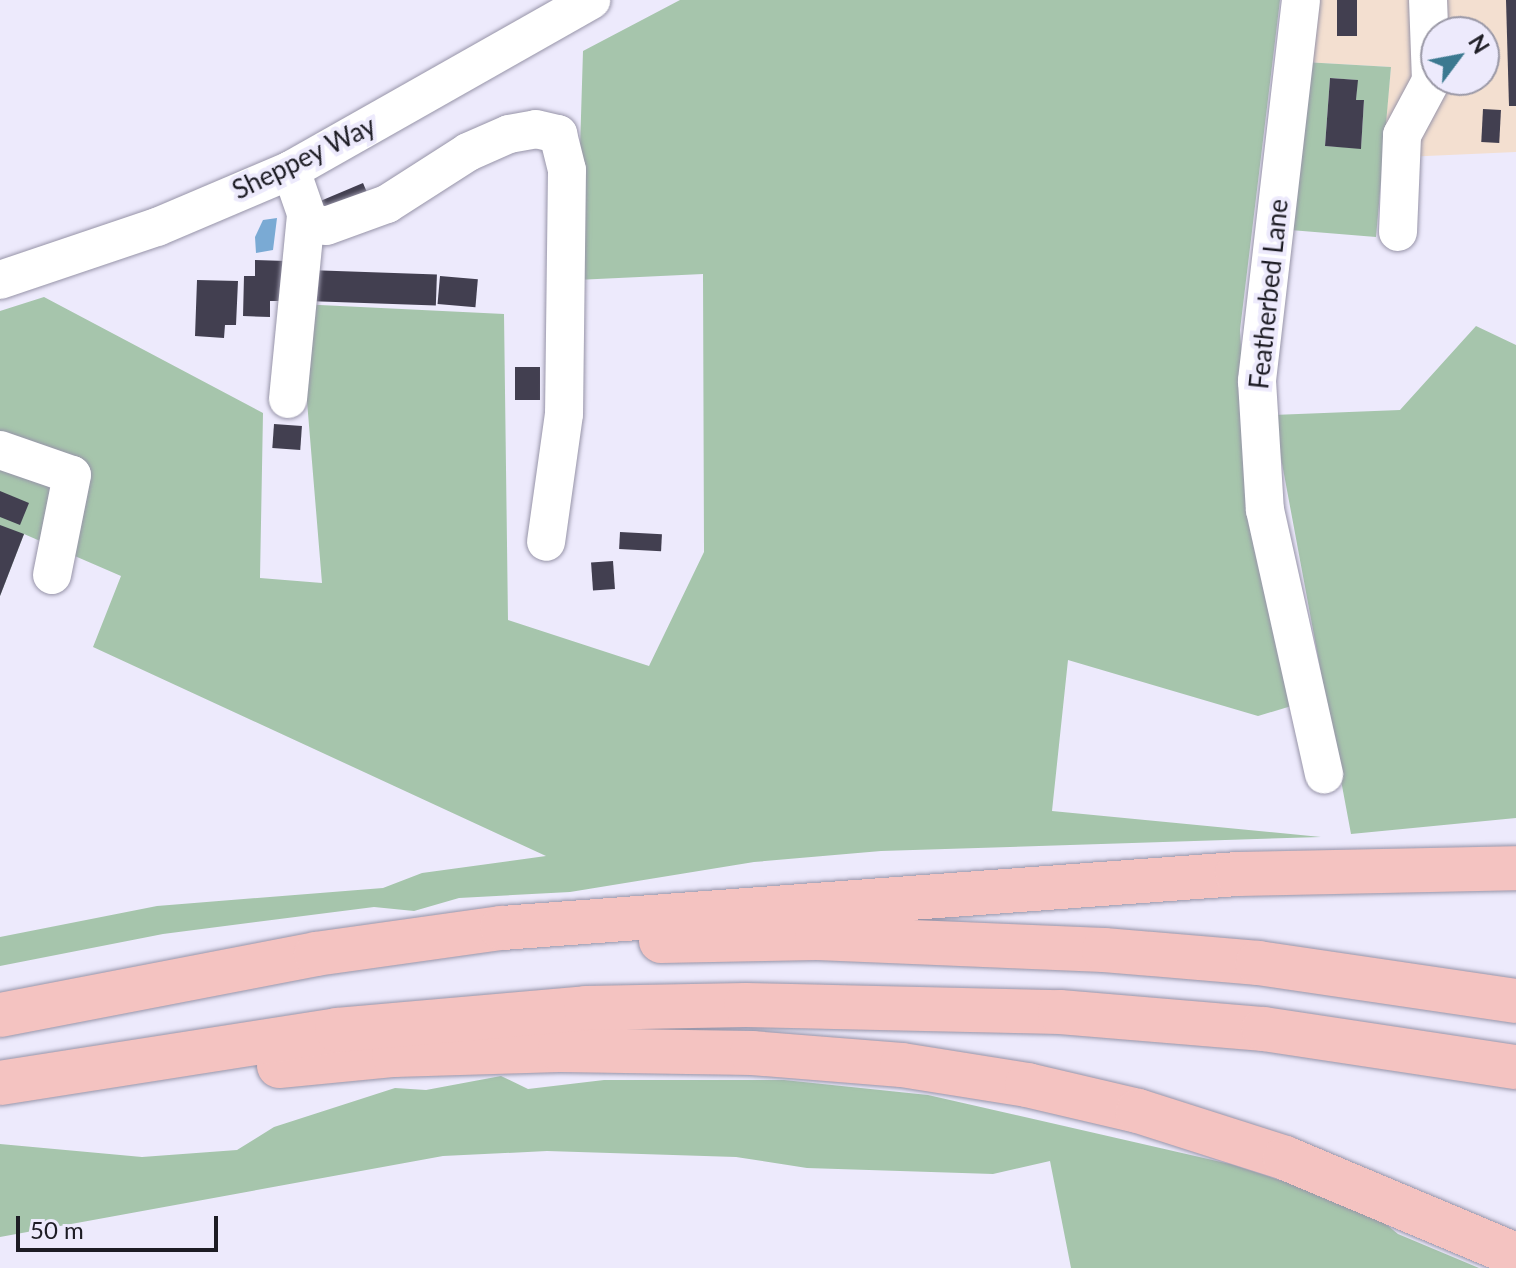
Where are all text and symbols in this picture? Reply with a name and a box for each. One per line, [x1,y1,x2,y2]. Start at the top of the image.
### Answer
north arrow [1420,16,1500,96]
text: N [1463,30,1495,58]
street label: Sheppey Way [227,110,381,206]
street label: Featherbed Lane [1243,197,1295,391]
scale bar [20,1200,222,1250]
text: 50 m [30,1215,84,1244]

